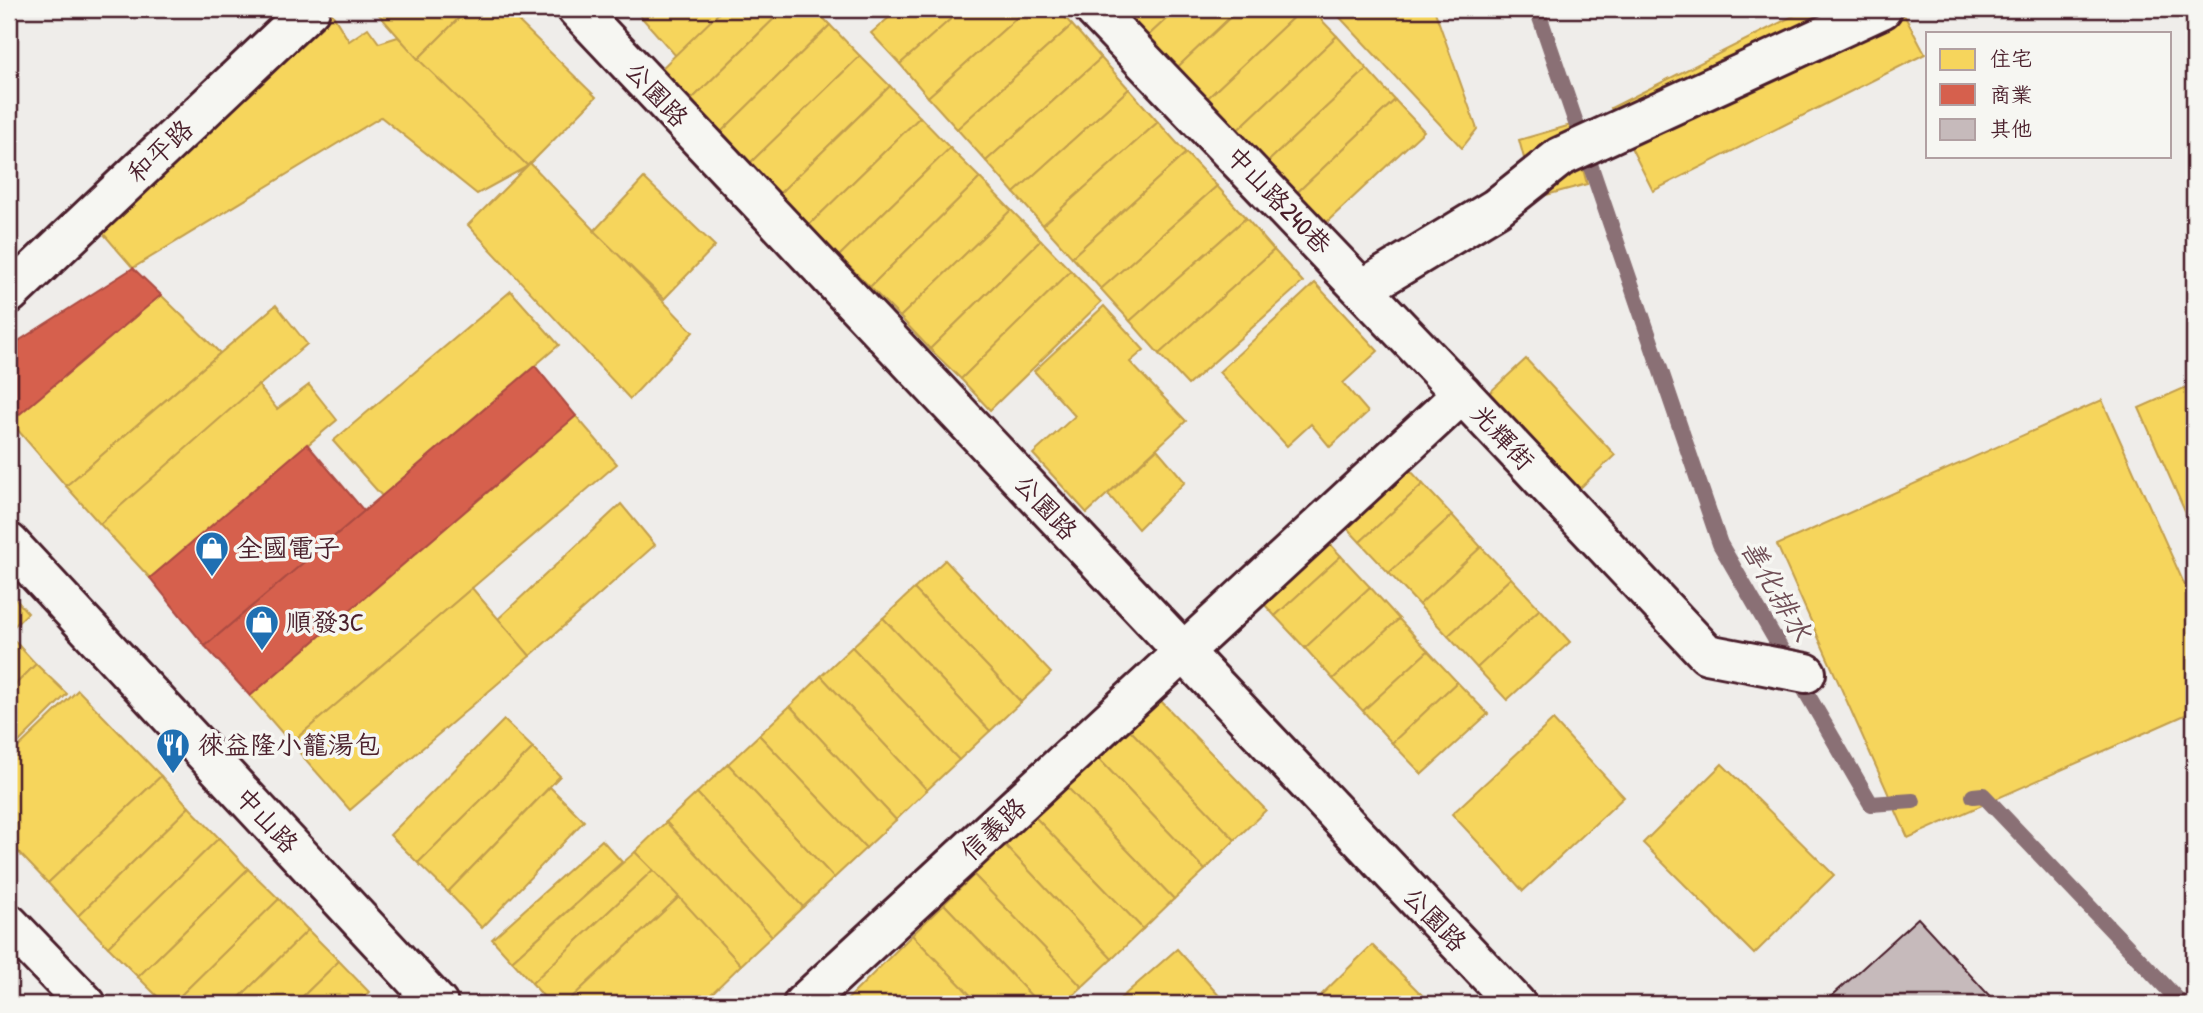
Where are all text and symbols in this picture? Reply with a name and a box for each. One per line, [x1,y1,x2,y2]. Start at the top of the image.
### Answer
legend [1926,32,2172,158]
text: 住宅 [1990,44,2032,73]
street label: 公園路 [618,53,697,134]
text: 商業 [1990,80,2032,109]
street label: 和平路 [119,111,200,190]
text: 其他 [1990,114,2032,143]
street label: 中山路240巷 [1219,138,1340,261]
street label: 光輝街 [1464,396,1543,477]
street label: 公園路 [1007,466,1086,547]
shop icon: 全國電子 [193,529,231,578]
place label: 全國電子 [236,530,340,565]
water label: 善化排水 [1733,532,1822,649]
shop icon: 順發3C [243,603,281,652]
place label: 順發3C [286,604,364,639]
restaurant icon: 徠益隆小籠湯包 [154,726,192,775]
place label: 徠益隆小籠湯包 [198,727,380,762]
street label: 中山路 [228,779,307,860]
street label: 信義路 [952,789,1033,868]
street label: 公園路 [1396,878,1475,959]

